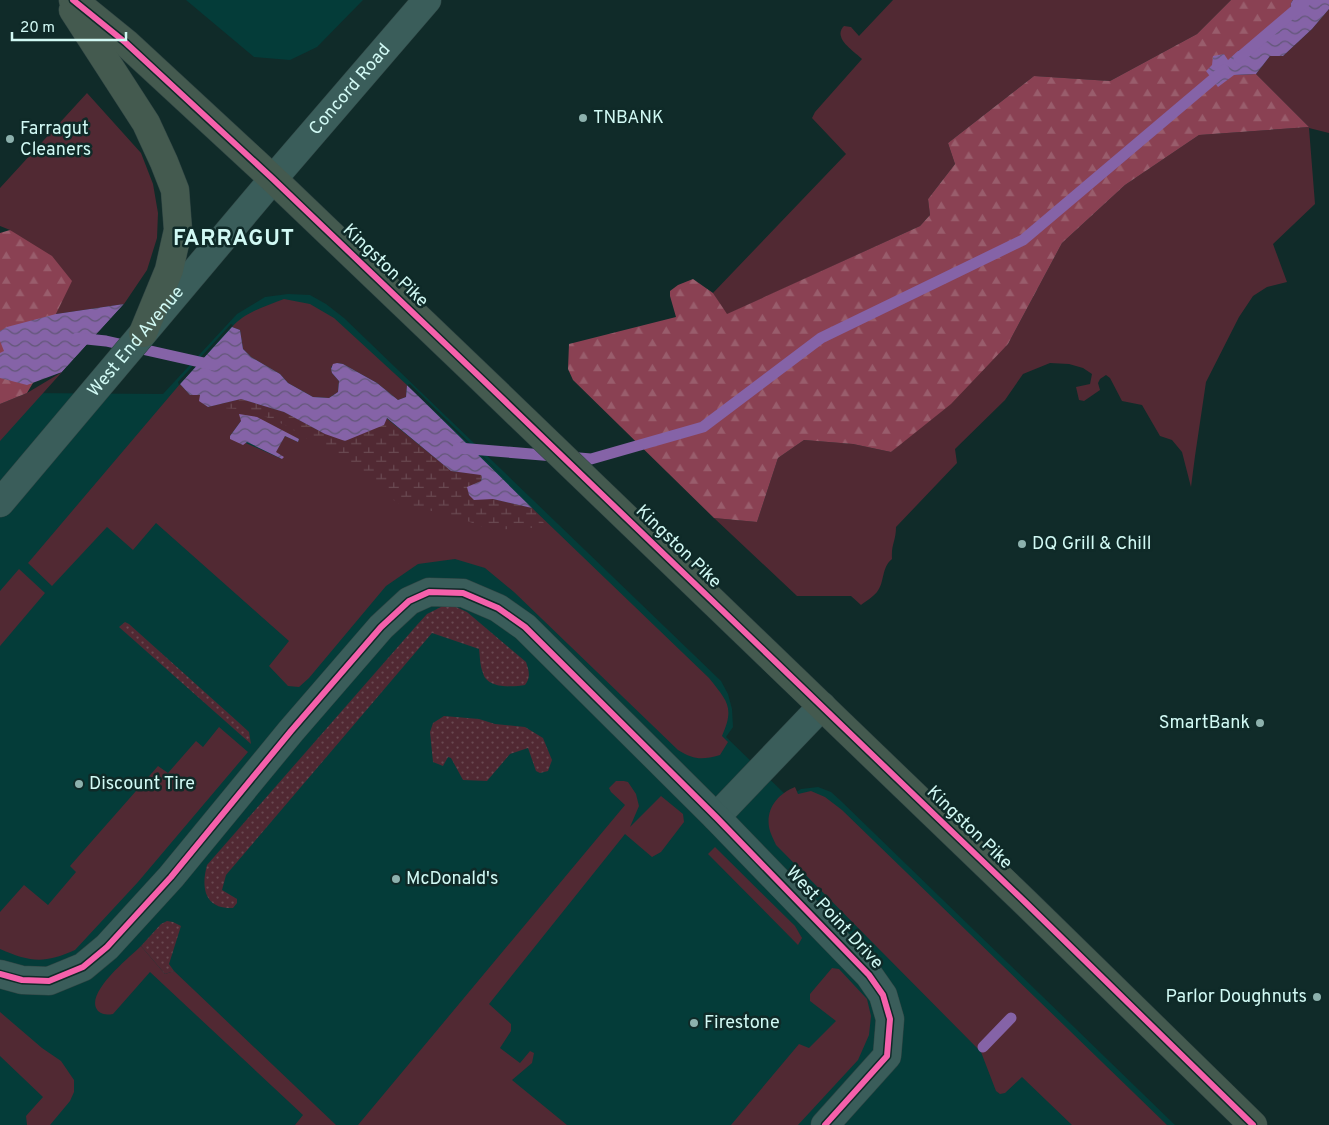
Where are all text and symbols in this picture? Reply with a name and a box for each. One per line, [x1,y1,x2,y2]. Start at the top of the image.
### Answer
scale bar [12,10,126,42]
text: 20 m [20,19,55,38]
street label: Concord Road [304,39,396,140]
place label: TNBANK [593,107,664,130]
marker: TNBANK [577,112,589,124]
place label: Farragut Cleaners [20,118,91,162]
marker: Farragut Cleaners [4,133,16,145]
street label: Kingston Pike [337,219,433,313]
district label: FARRAGUT [173,226,295,253]
street label: West End Avenue [83,281,189,402]
street label: Kingston Pike [630,500,726,594]
place label: DQ Grill & Chill [1032,533,1151,556]
marker: DQ Grill & Chill [1016,538,1028,550]
place label: SmartBank [1159,712,1250,735]
marker: SmartBank [1254,717,1266,729]
place label: Discount Tire [89,773,195,796]
marker: Discount Tire [73,778,85,790]
street label: Kingston Pike [921,781,1017,875]
street label: West Point Drive [780,861,888,975]
place label: McDonald's [406,868,498,891]
marker: McDonald's [390,873,402,885]
place label: Parlor Doughnuts [1165,986,1307,1009]
marker: Parlor Doughnuts [1311,991,1323,1003]
place label: Firestone [704,1012,780,1035]
marker: Firestone [688,1017,700,1029]

